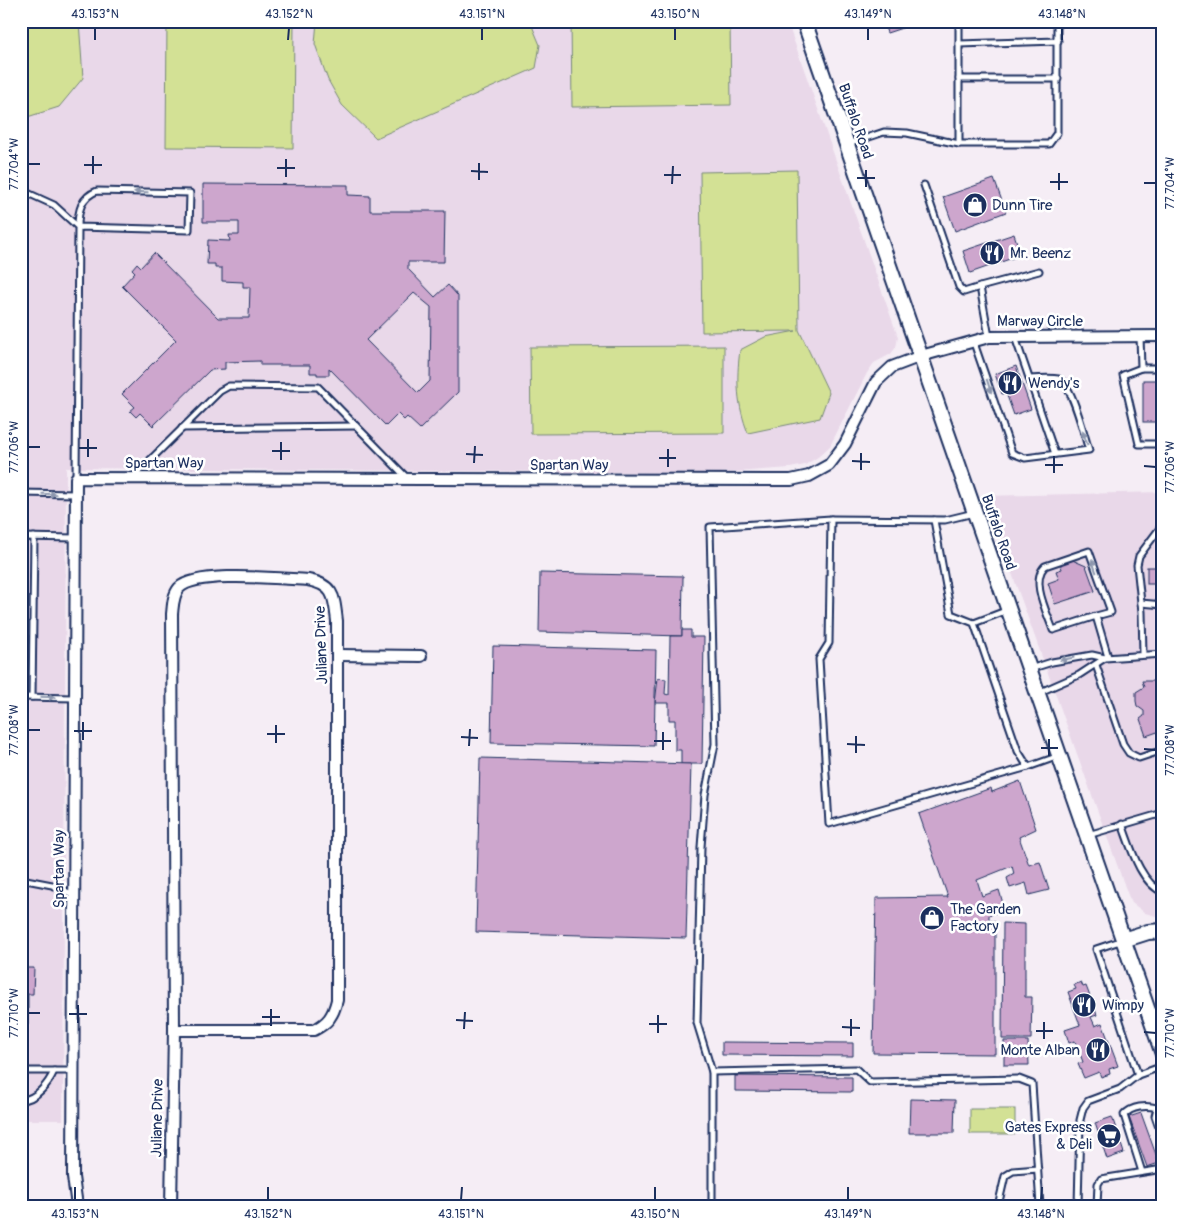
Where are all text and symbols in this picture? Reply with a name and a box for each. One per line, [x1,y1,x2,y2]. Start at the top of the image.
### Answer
text: 43.153°N [71,7,119,22]
text: 43.152°N [265,7,313,22]
text: 43.151°N [459,7,505,22]
text: 43.150°N [650,7,700,22]
text: 43.149°N [844,7,892,22]
text: 43.148°N [1038,7,1086,22]
street label: Buffalo Road [834,81,877,161]
text: 77.704°W [7,138,22,190]
text: 77.704°W [1163,157,1178,209]
one-way arrow [133,188,149,196]
shop icon: Dunn Tire [962,192,988,218]
place label: Dunn Tire [992,196,1053,215]
restaurant icon: Mr. Beenz [979,240,1005,266]
place label: Mr. Beenz [1010,244,1071,263]
street label: Marway Circle [997,312,1083,331]
restaurant icon: Wendy's [997,370,1023,396]
place label: Wendy's [1028,374,1080,393]
one-way arrow [985,379,993,394]
text: 77.706°W [7,421,22,473]
one-way arrow [1081,430,1089,445]
text: 77.706°W [1163,441,1178,493]
street label: Spartan Way [125,454,204,473]
street label: Spartan Way [530,456,609,475]
one-way arrow [41,490,57,498]
street label: Buffalo Road [977,492,1020,572]
one-way arrow [1090,558,1098,573]
street label: Juliane Drive [311,605,332,685]
one-way arrow [1059,655,1074,663]
one-way arrow [40,694,56,702]
text: 77.708°W [7,704,22,756]
text: 77.708°W [1163,724,1178,776]
street label: Spartan Way [50,829,69,908]
place label: The Garden Factory [950,900,1021,936]
shop icon: The Garden Factory [919,905,945,931]
text: 77.710°W [7,988,22,1038]
restaurant icon: Wimpy [1071,992,1097,1018]
place label: Wimpy [1102,996,1145,1015]
text: 77.710°W [1163,1008,1178,1058]
restaurant icon: Monte Alban [1085,1037,1111,1063]
place label: Monte Alban [1001,1041,1080,1060]
street label: Juliane Drive [147,1078,168,1158]
place label: Gates Express & Deli [1005,1118,1092,1154]
supermarket icon: Gates Express & Deli [1096,1123,1122,1149]
text: 43.153°N [51,1207,99,1222]
text: 43.152°N [244,1207,292,1222]
text: 43.151°N [438,1207,484,1222]
text: 43.150°N [630,1207,680,1222]
text: 43.149°N [824,1207,872,1222]
text: 43.148°N [1017,1207,1065,1222]

